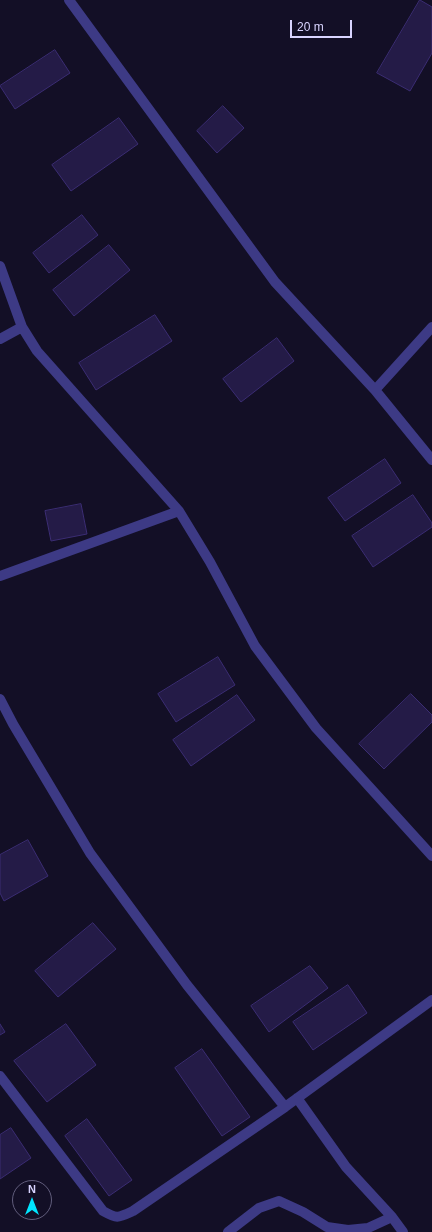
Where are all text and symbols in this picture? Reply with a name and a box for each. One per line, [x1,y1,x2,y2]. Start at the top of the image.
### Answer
scale bar [292,12,354,38]
text: 20 m [297,20,324,34]
north arrow [12,1180,52,1220]
text: N [28,1183,36,1195]

